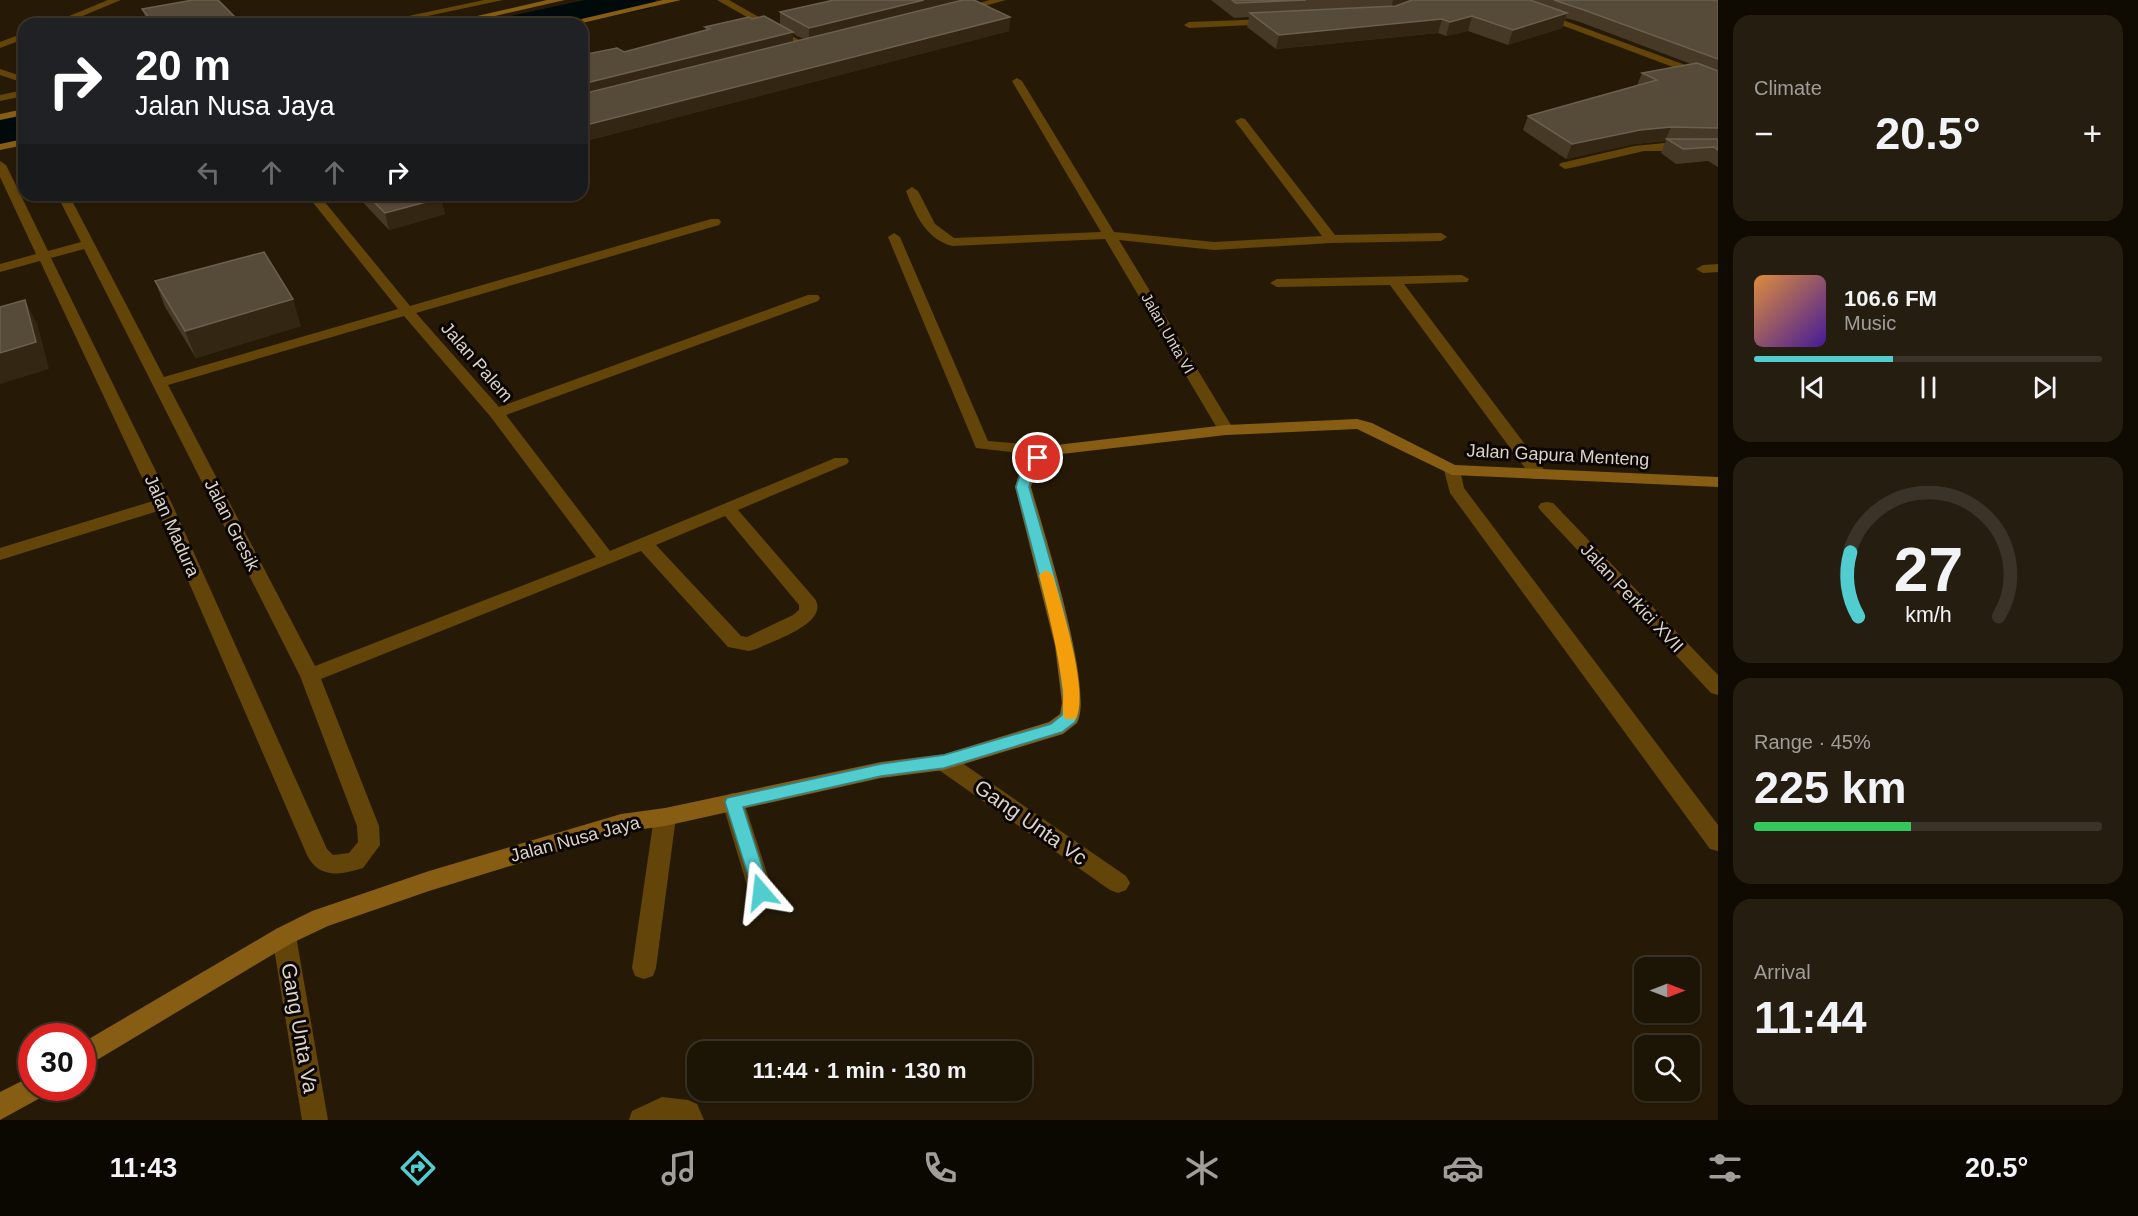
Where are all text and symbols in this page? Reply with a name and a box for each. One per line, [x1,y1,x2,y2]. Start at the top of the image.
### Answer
icon: right [36,42,114,120]
text: 20 m [135,42,231,89]
text: Climate [1754,77,1822,99]
text: Jalan Nusa Jaya [135,91,335,121]
text: 20.5° [1875,108,1981,159]
text: − [1754,115,1773,152]
text: + [2083,115,2102,152]
icon: left [192,156,225,189]
icon: ahead [255,156,288,189]
icon: ahead [318,156,351,189]
icon: right [381,156,414,189]
text: 106.6 FM [1844,286,1937,311]
street label: Jalan Unta VI [1138,290,1198,376]
text: Music [1844,312,1896,334]
street label: Jalan Palem [437,318,517,406]
icon: previous [1796,371,1829,404]
icon: pause [1912,371,1945,404]
icon: next [2028,371,2061,404]
pin [1012,432,1063,483]
street label: Jalan Gapura Menteng [1466,440,1650,470]
icon: arrive [1021,441,1054,474]
street label: Jalan Madura [141,472,204,581]
street label: Jalan Gresik [200,476,264,575]
text: 27 [1893,535,1963,604]
street label: Jalan Perkici XVII [1577,540,1687,656]
text: km/h [1905,603,1951,627]
text: Range · 45% [1754,731,1871,753]
text: 225 km [1754,762,1907,813]
street label: Gang Unta Vc [970,775,1092,869]
street label: Jalan Nusa Jaya [508,812,643,866]
position arrow [729,860,793,924]
north arrow [1634,957,1700,1023]
map controls [1634,957,1700,1101]
street label: Gang Unta Va [277,961,323,1095]
text: Arrival [1754,961,1811,983]
text: 11:44 [1754,992,1867,1043]
speed limit sign: 30 [18,1023,96,1101]
button: search [1634,1035,1700,1101]
text: 11:44 · 1 min · 130 m [753,1058,967,1083]
icon: directions [397,1147,439,1189]
icon: music [658,1147,700,1189]
icon: phone [919,1147,961,1189]
icon: climate [1181,1147,1223,1189]
icon: car [1442,1147,1484,1189]
icon: filters [1704,1147,1746,1189]
text: 11:43 [110,1153,177,1183]
text: 20.5° [1965,1153,2028,1183]

